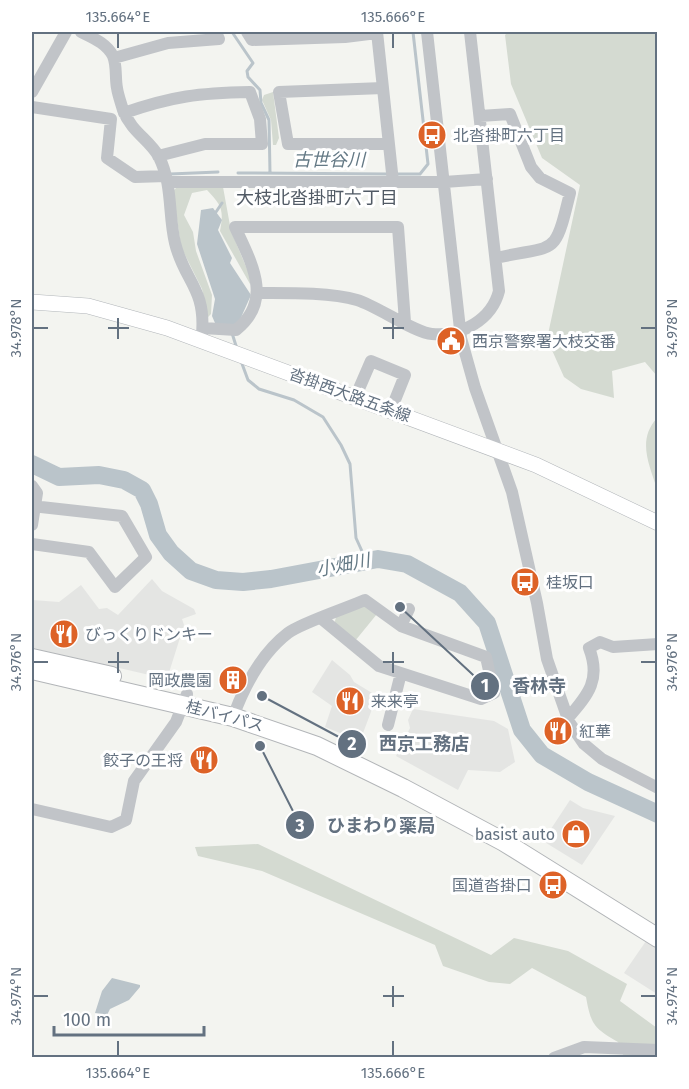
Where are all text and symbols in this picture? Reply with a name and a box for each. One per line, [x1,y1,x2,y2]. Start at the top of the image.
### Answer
text: 135.664°E [86,8,150,26]
text: 135.666°E [361,8,425,26]
bus stop icon: 北沓掛町六丁目 [416,119,448,151]
place label: 北沓掛町六丁目 [453,126,565,145]
water label: 古世谷川 [293,149,367,171]
district label: 大枝北沓掛町六丁目 [236,187,398,209]
text: 34.978°N [7,299,25,357]
text: 34.978°N [663,299,681,357]
public building icon: 西京警察署大枝交番 [435,325,467,357]
place label: 西京警察署大枝交番 [472,332,616,351]
street label: 沓掛西大路五条線 [287,364,413,426]
water label: 小畑川 [314,549,374,581]
bus stop icon: 桂坂口 [509,566,541,598]
place label: 桂坂口 [546,573,594,592]
restaurant icon: びっくりドンキー [48,618,80,650]
place label: びっくりドンキー [85,625,213,644]
text: 34.976°N [7,633,25,691]
text: 34.976°N [663,633,681,691]
building icon: 岡政農園 [217,664,249,696]
callout: 香林寺 [470,668,578,704]
place label: 岡政農園 [148,671,212,690]
text: 1 [481,675,489,697]
text: 香林寺 [512,675,566,697]
restaurant icon: 来来亭 [334,685,366,717]
place label: 来来亭 [371,692,419,711]
street label: 桂バイパス [184,697,266,735]
restaurant icon: 紅華 [542,715,574,747]
place label: 紅華 [579,722,611,741]
callout: 西京工務店 [337,726,481,762]
text: 2 [347,733,357,755]
text: 西京工務店 [379,733,469,755]
restaurant icon: 餃子の王将 [188,744,220,776]
place label: 餃子の王将 [103,751,183,770]
callout: ひまわり薬局 [285,807,447,843]
text: 3 [294,815,305,837]
text: ひまわり薬局 [327,815,435,837]
shop icon: basist auto [560,818,592,850]
place label: basist auto [475,825,555,844]
bus stop icon: 国道沓掛口 [537,869,569,901]
place label: 国道沓掛口 [452,876,532,895]
text: 34.974°N [7,967,25,1025]
text: 34.974°N [663,967,681,1025]
scale bar [54,999,204,1037]
text: 100 m [63,1009,111,1031]
text: 135.664°E [86,1064,150,1082]
text: 135.666°E [361,1064,425,1082]

